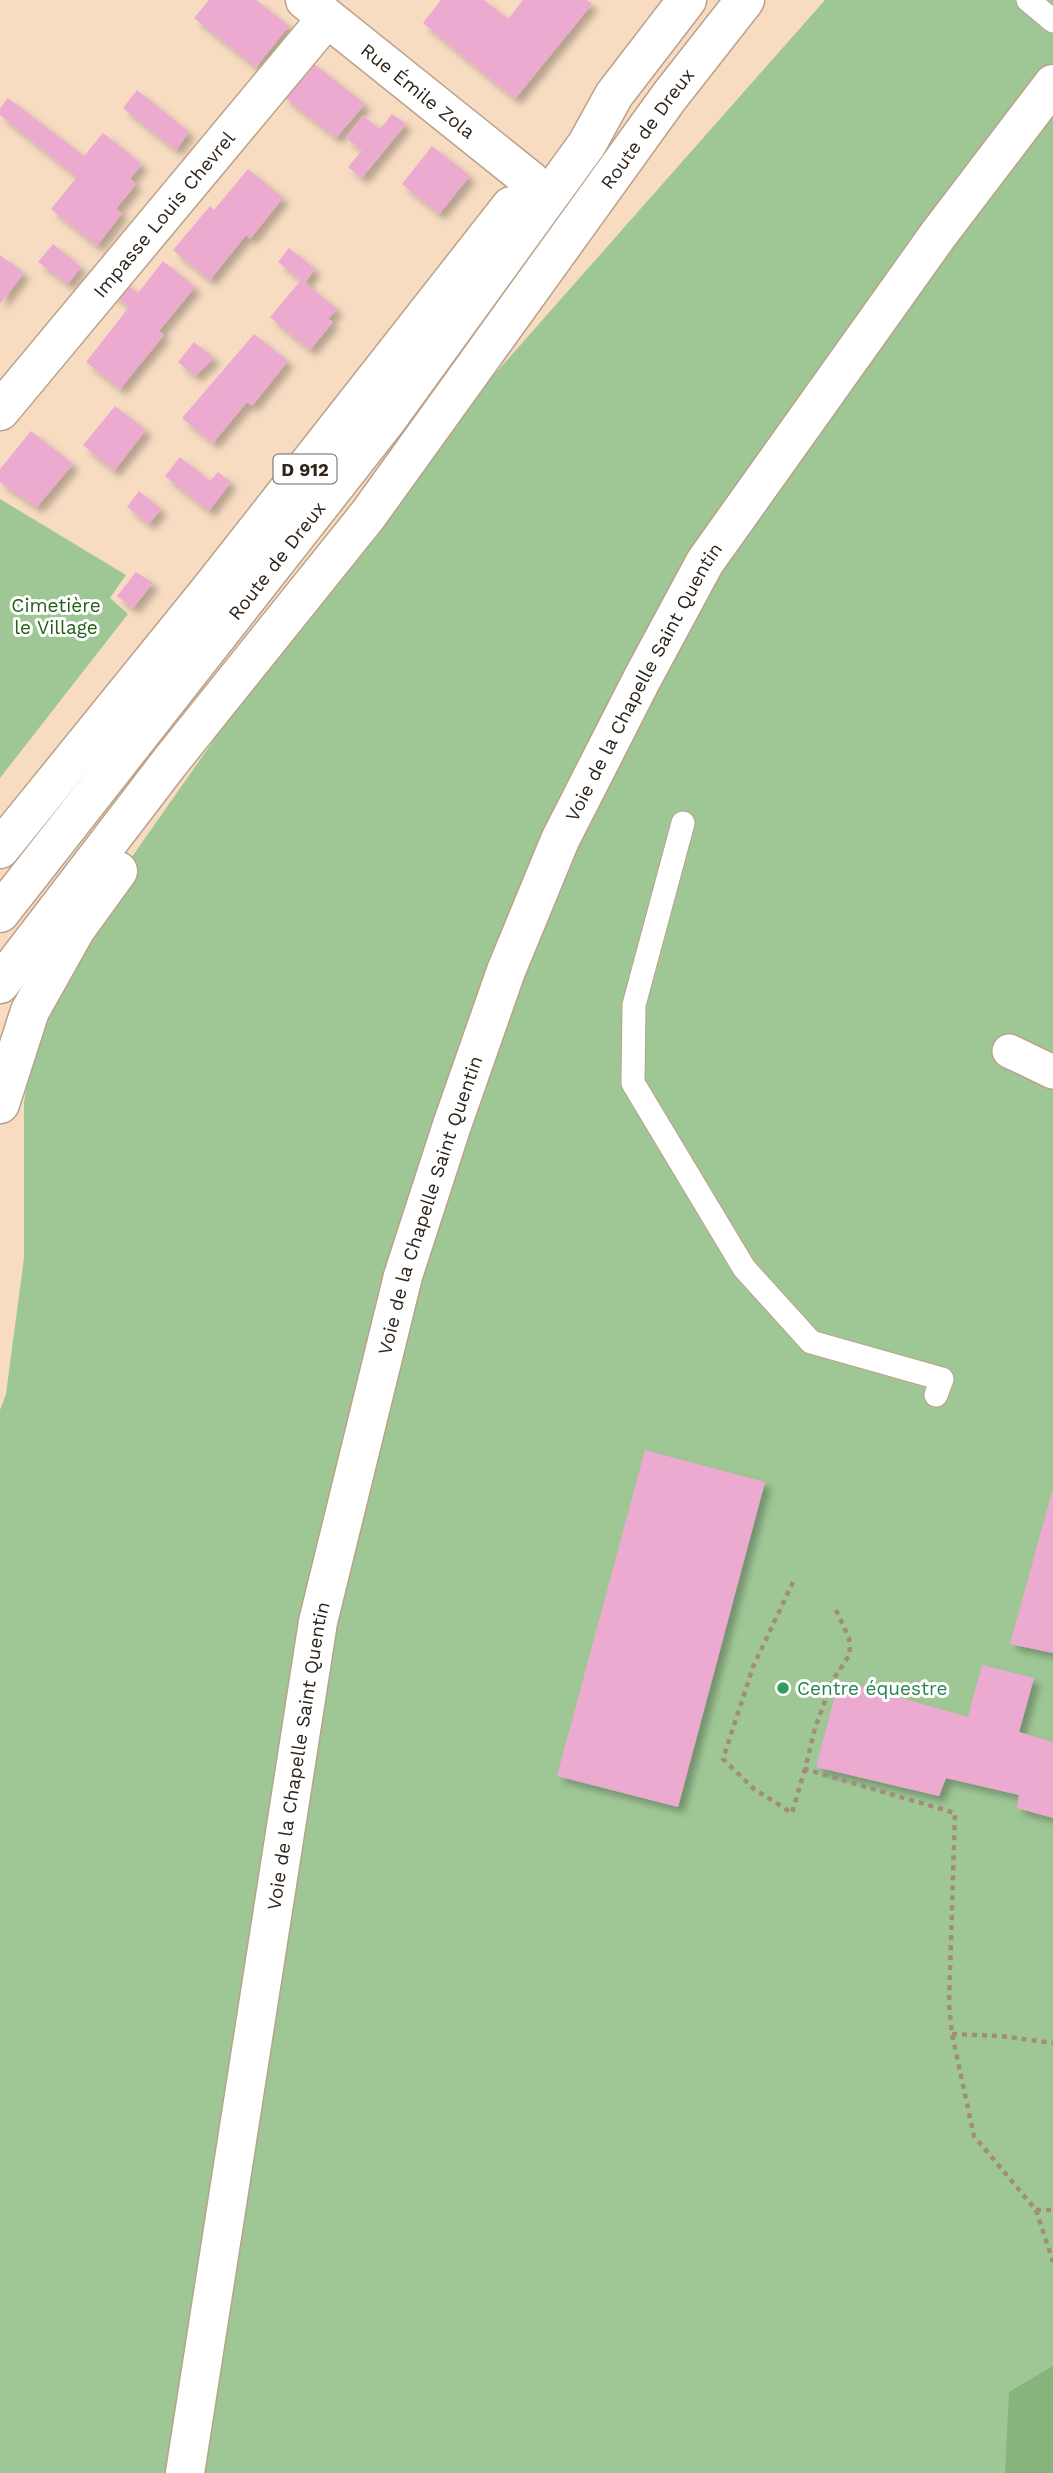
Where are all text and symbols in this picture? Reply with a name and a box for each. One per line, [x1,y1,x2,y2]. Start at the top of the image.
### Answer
street label: Rue Émile Zola [356,38,480,143]
street label: Route de Dreux [595,63,699,193]
street label: Impasse Louis Chevrel [88,126,240,302]
road number: D 912 [274,454,336,484]
street label: Route de Dreux [223,497,330,624]
street label: Voie de la Chapelle Saint Quentin [560,538,727,825]
park label: Cimetière le Village [11,594,101,639]
street label: Voie de la Chapelle Saint Quentin [373,1053,487,1357]
street label: Voie de la Chapelle Saint Quentin [262,1599,334,1912]
place label: Centre équestre [797,1677,947,1700]
marker: Centre équestre [775,1680,791,1696]

